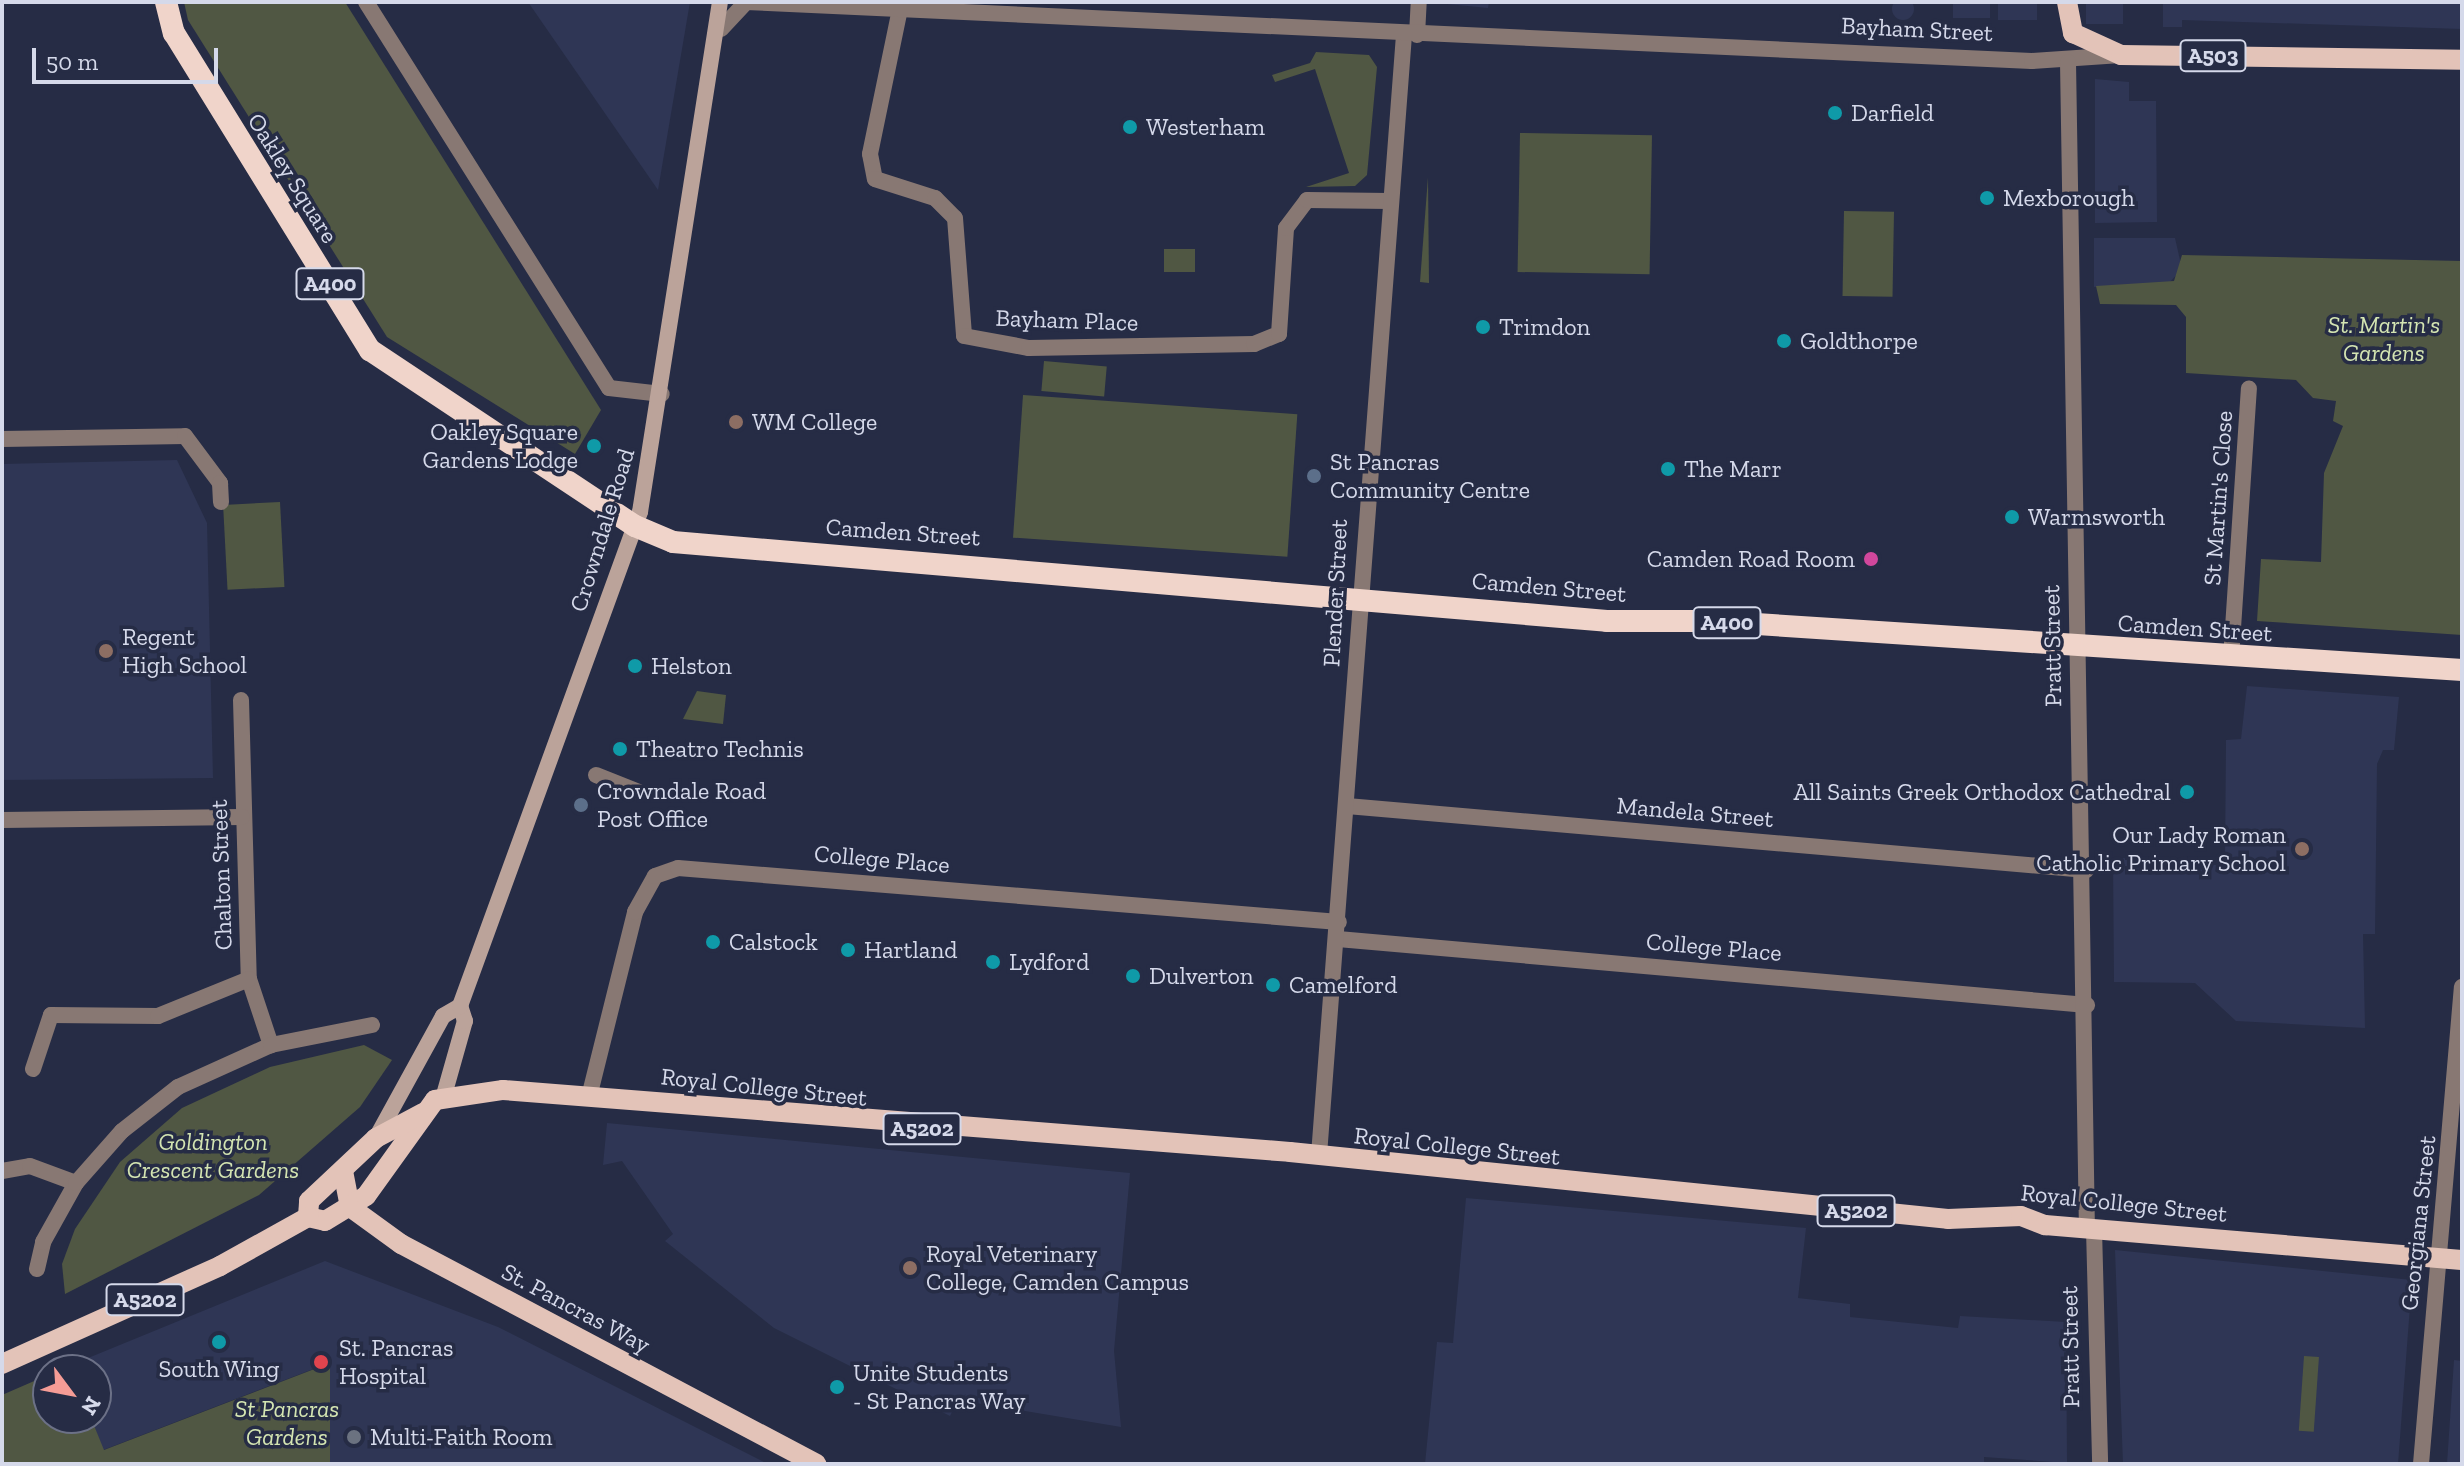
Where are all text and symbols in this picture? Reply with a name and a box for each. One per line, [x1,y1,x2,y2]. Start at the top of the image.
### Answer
street label: Bayham Street [1840,11,1994,47]
scale bar [36,32,222,82]
road number: A503 [2179,38,2247,74]
text: 50 m [46,47,98,76]
place label: Darfield [1851,99,1934,127]
marker: Darfield [1826,104,1844,122]
street label: Oakley Square [241,107,345,249]
place label: Westerham [1146,113,1265,141]
marker: Westerham [1121,118,1139,136]
place label: Mexborough [2003,184,2135,212]
marker: Mexborough [1978,189,1996,207]
road number: A400 [294,266,366,302]
street label: Bayham Place [995,303,1139,337]
park label: St. Martin's Gardens [2328,311,2440,367]
place label: Trimdon [1499,313,1590,341]
marker: Trimdon [1474,318,1492,336]
place label: Goldthorpe [1800,327,1918,355]
marker: Goldthorpe [1775,332,1793,350]
place label: WM College [752,408,877,436]
street label: St Martin's Close [2198,410,2238,586]
marker: WM College [727,413,745,431]
place label: Oakley Square Gardens Lodge [423,418,578,474]
marker: Oakley Square Gardens Lodge [585,437,603,455]
street label: Crowndale Road [563,445,641,615]
place label: St Pancras Community Centre [1330,448,1531,504]
place label: The Marr [1684,455,1782,483]
marker: The Marr [1659,460,1677,478]
marker: St Pancras Community Centre [1305,467,1323,485]
place label: Warmsworth [2028,503,2165,531]
marker: Warmsworth [2003,508,2021,526]
street label: Camden Street [825,512,981,552]
street label: Plender Street [1317,518,1353,668]
place label: Camden Road Room [1647,545,1855,573]
marker: Camden Road Room [1862,550,1880,568]
street label: Camden Street [1471,566,1627,608]
street label: Pratt Street [2037,585,2067,707]
road number: A400 [1691,605,1763,641]
street label: Camden Street [2117,608,2273,648]
place label: Regent High School [122,623,247,679]
marker: Regent High School [97,642,115,660]
place label: Helston [651,652,732,680]
marker: Helston [626,657,644,675]
place label: Theatro Technis [636,735,804,763]
marker: Theatro Technis [611,740,629,758]
place label: Crowndale Road Post Office [597,777,766,833]
place label: All Saints Greek Orthodox Cathedral [1793,778,2171,806]
marker: All Saints Greek Orthodox Cathedral [2178,783,2196,801]
street label: Mandela Street [1615,791,1775,833]
marker: Crowndale Road Post Office [572,796,590,814]
street label: Chalton Street [204,799,238,951]
place label: Our Lady Roman Catholic Primary School [2036,821,2286,877]
street label: College Place [813,839,951,879]
marker: Our Lady Roman Catholic Primary School [2293,840,2311,858]
street label: College Place [1645,927,1783,967]
place label: Calstock [729,928,818,956]
marker: Calstock [704,933,722,951]
place label: Hartland [864,936,957,964]
marker: Hartland [839,941,857,959]
place label: Lydford [1009,948,1089,976]
marker: Lydford [984,953,1002,971]
place label: Dulverton [1149,962,1254,990]
marker: Dulverton [1124,967,1142,985]
place label: Camelford [1289,971,1398,999]
marker: Camelford [1264,976,1282,994]
street label: Royal College Street [659,1062,869,1112]
road number: A5202 [882,1111,962,1147]
street label: Royal College Street [1352,1121,1562,1171]
park label: Goldington Crescent Gardens [127,1128,299,1184]
street label: Georgiana Street [2394,1134,2442,1312]
street label: Royal College Street [2019,1178,2229,1228]
road number: A5202 [1816,1193,1896,1229]
place label: Royal Veterinary College, Camden Campus [926,1240,1189,1296]
street label: St. Pancras Way [497,1257,655,1359]
marker: Royal Veterinary College, Camden Campus [901,1259,919,1277]
road number: A5202 [105,1282,185,1318]
street label: Pratt Street [2055,1286,2085,1408]
marker: South Wing [210,1333,228,1351]
place label: St. Pancras Hospital [339,1334,453,1390]
marker: St. Pancras Hospital [310,1351,332,1373]
north arrow [32,1354,112,1434]
place label: South Wing [158,1355,280,1383]
place label: Unite Students - St Pancras Way [853,1359,1026,1415]
marker: Unite Students - St Pancras Way [828,1378,846,1396]
text: N [75,1392,107,1420]
park label: St Pancras Gardens [235,1395,339,1451]
place label: Multi-Faith Room [370,1423,553,1451]
marker: Multi-Faith Room [345,1428,363,1446]

